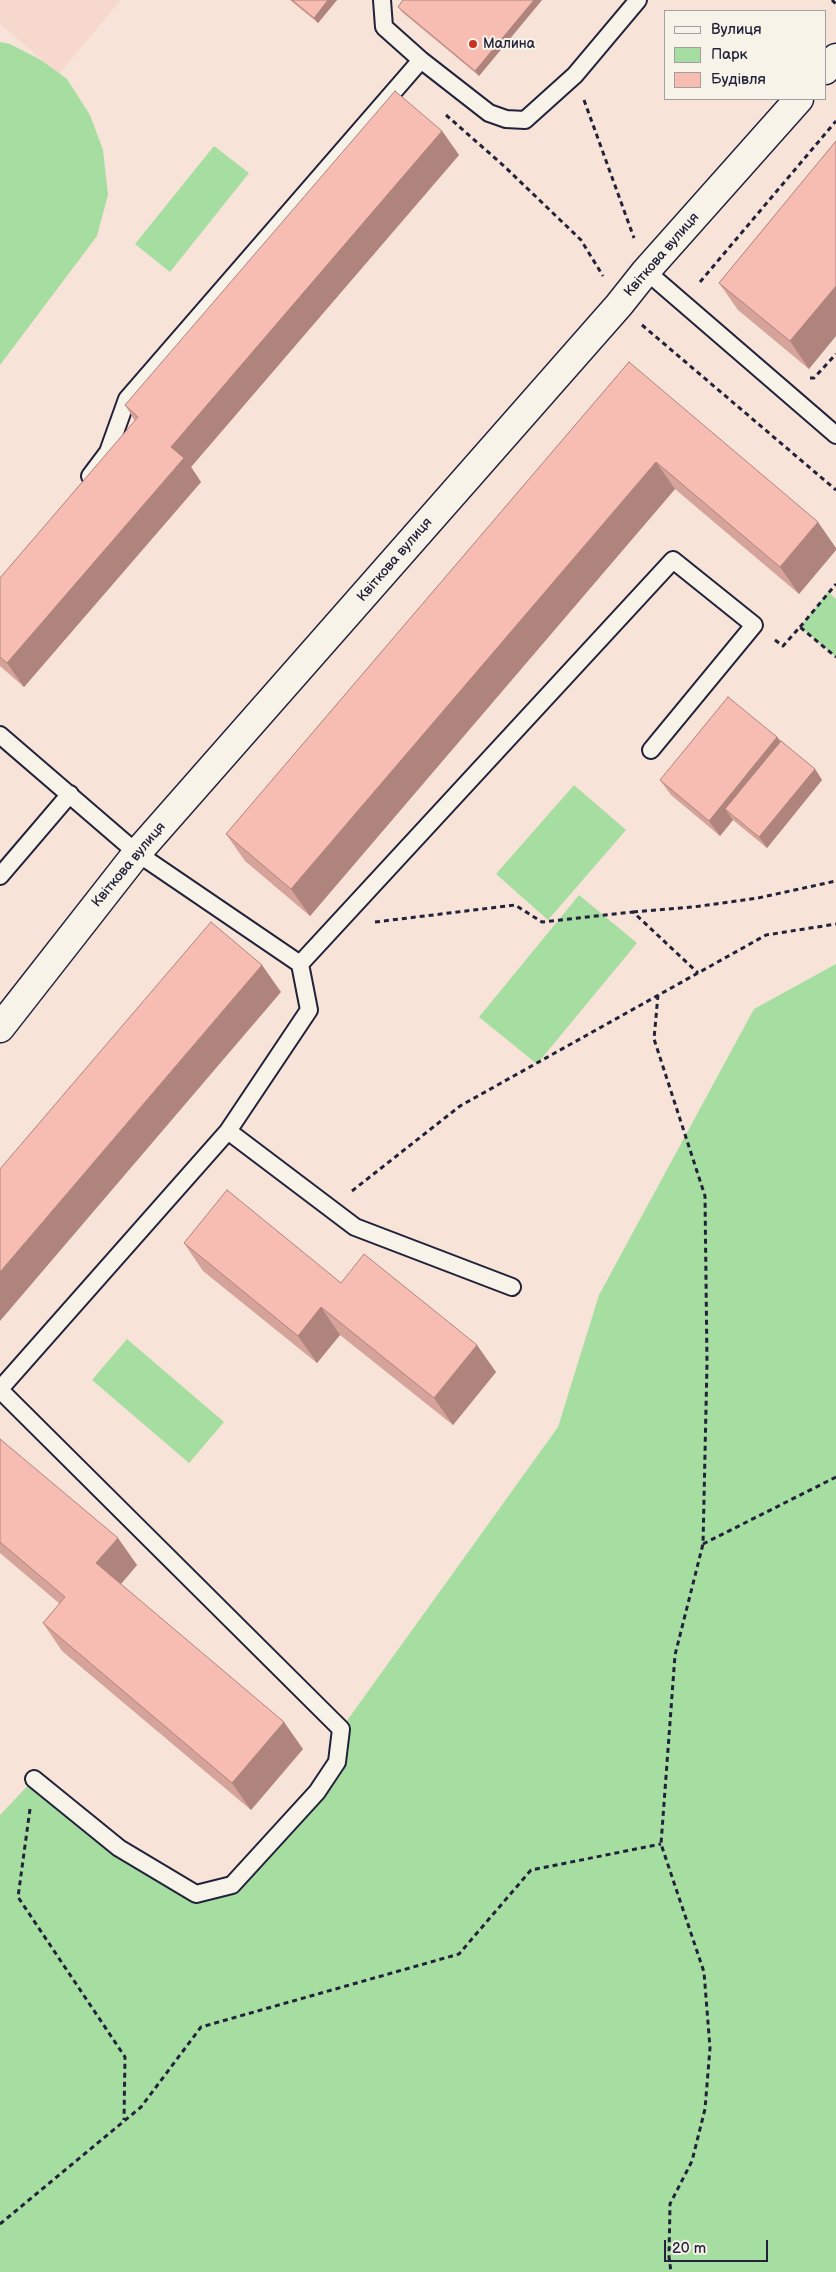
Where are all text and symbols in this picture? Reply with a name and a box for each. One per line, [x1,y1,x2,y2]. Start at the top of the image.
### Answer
legend [664,10,826,100]
text: Вулиця [711,20,762,39]
place label: Малина [483,36,535,52]
marker: Малина [467,38,479,50]
text: Парк [711,45,748,64]
text: Будівля [711,70,766,89]
street label: Квіткова вулиця [621,210,703,300]
street label: Квіткова вулиця [354,515,436,605]
street label: Квіткова вулиця [89,819,169,911]
scale bar [666,2230,770,2262]
text: 20 m [672,2239,706,2258]

